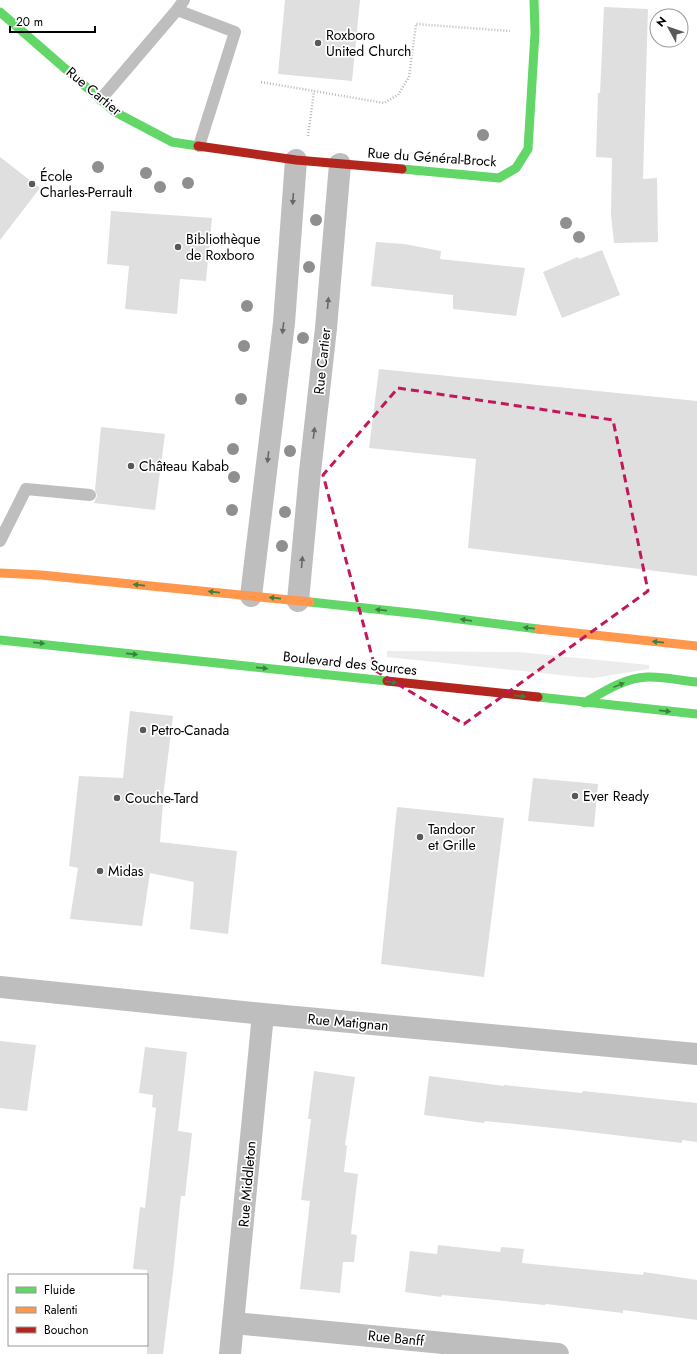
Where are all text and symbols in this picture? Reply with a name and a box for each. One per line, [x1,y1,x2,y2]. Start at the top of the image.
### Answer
scale bar [10,8,95,34]
north arrow [649,8,689,48]
text: 20 m [16,13,43,31]
text: N [652,13,670,30]
place label: Roxboro United Church [326,25,411,61]
marker: Roxboro United Church [313,38,323,48]
street label: Rue Cartier [62,62,126,120]
street label: Rue du Général-Brock [367,143,498,172]
place label: École Charles-Perrault [40,166,133,202]
marker: École Charles-Perrault [27,179,37,189]
one-way arrow [290,193,297,205]
place label: Bibliothèque de Roxboro [186,229,260,265]
marker: Bibliothèque de Roxboro [173,242,183,252]
one-way arrow [325,297,332,309]
one-way arrow [280,322,286,334]
street label: Rue Cartier [309,327,335,395]
one-way arrow [311,427,317,439]
one-way arrow [264,451,271,463]
place label: Château Kabab [139,456,229,476]
marker: Château Kabab [126,461,136,471]
one-way arrow [298,556,305,568]
one-way arrow [133,581,145,588]
one-way arrow [208,589,220,595]
one-way arrow [269,595,281,602]
one-way arrow [375,606,387,613]
one-way arrow [460,617,472,623]
one-way arrow [523,625,535,631]
one-way arrow [652,639,664,645]
one-way arrow [33,640,45,647]
street label: Boulevard des Sources [282,646,418,680]
one-way arrow [126,650,139,657]
one-way arrow [256,664,268,671]
one-way arrow [385,678,397,685]
one-way arrow [613,682,624,688]
one-way arrow [514,692,526,699]
one-way arrow [659,708,671,714]
place label: Petro-Canada [151,720,229,740]
marker: Petro-Canada [138,725,148,735]
place label: Ever Ready [583,786,650,806]
place label: Couche-Tard [125,788,198,808]
marker: Ever Ready [570,791,580,801]
marker: Couche-Tard [112,793,122,803]
place label: Tandoor et Grille [428,819,476,855]
marker: Tandoor et Grille [415,832,425,842]
place label: Midas [108,861,144,881]
marker: Midas [95,866,105,876]
street label: Rue Matignan [307,1009,389,1035]
street label: Rue Middleton [233,1140,261,1228]
legend [8,1274,148,1346]
text: Fluide [44,1281,75,1299]
text: Ralenti [44,1301,78,1319]
text: Bouchon [44,1321,88,1339]
street label: Rue Banff [367,1325,426,1351]

